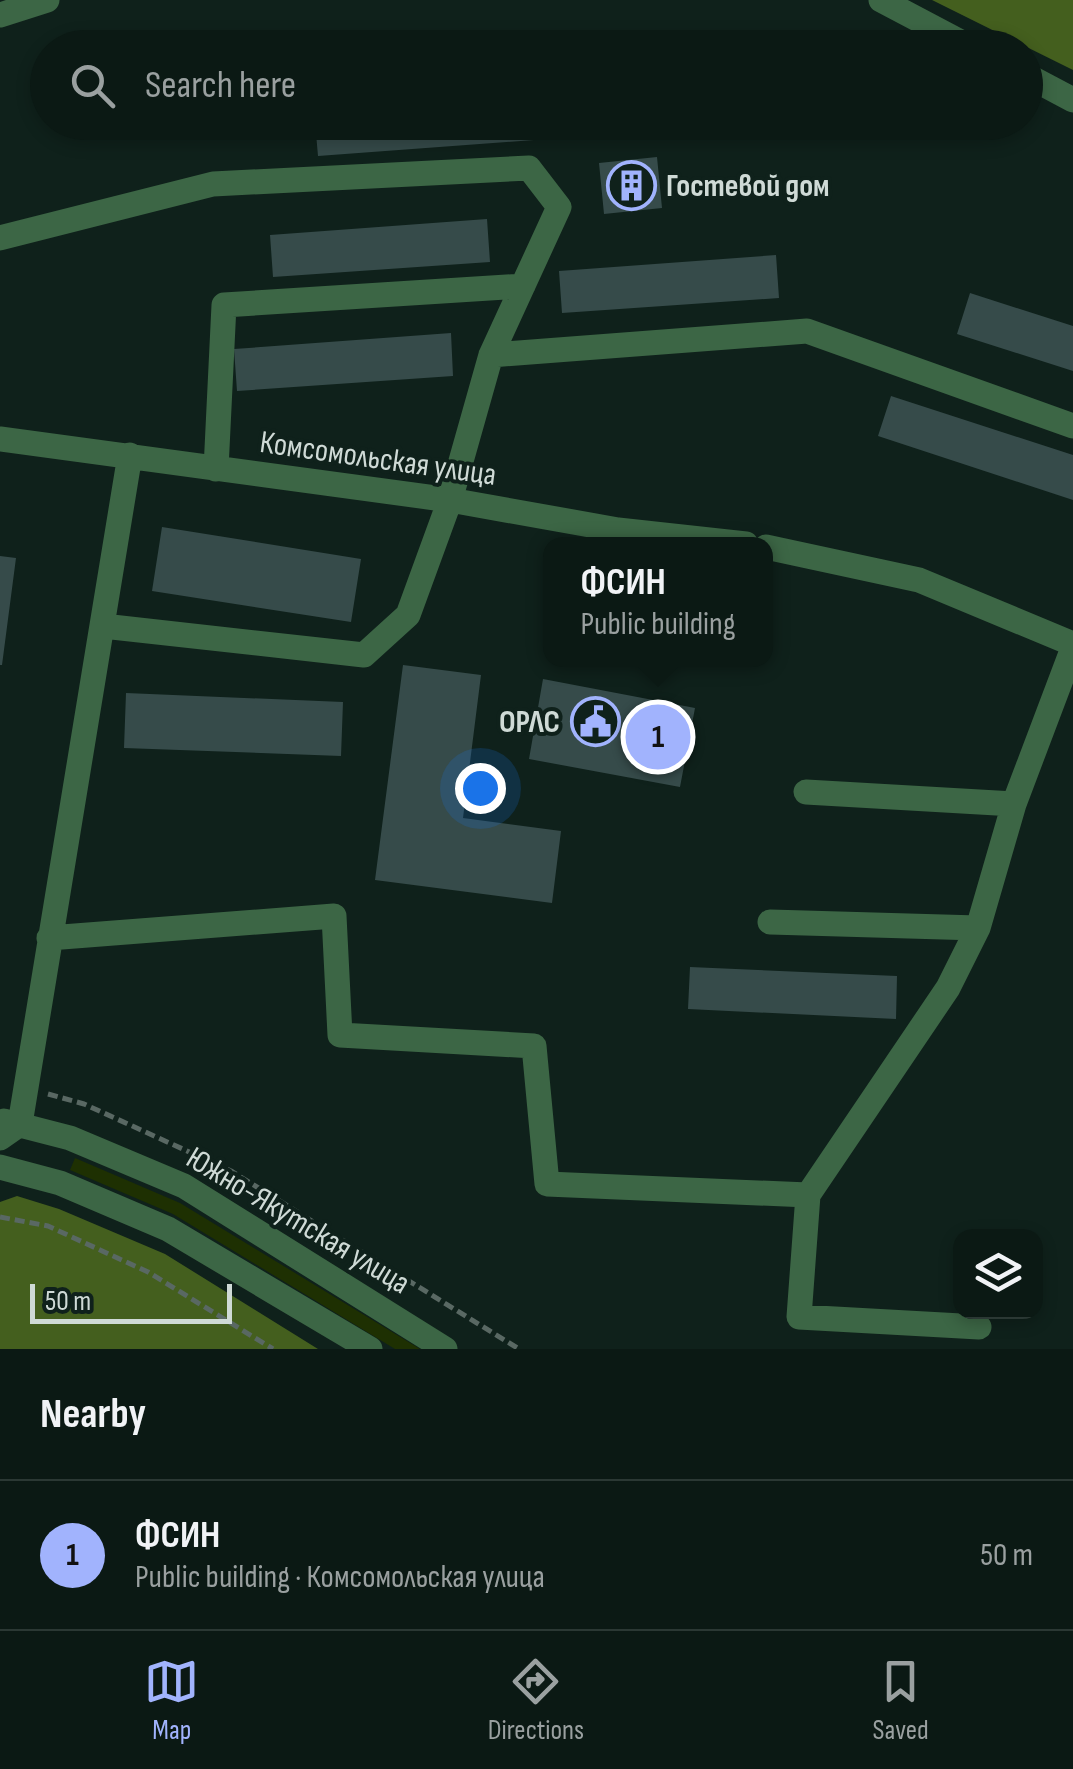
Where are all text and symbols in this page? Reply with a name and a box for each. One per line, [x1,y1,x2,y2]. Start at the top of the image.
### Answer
search box [30,30,1043,140]
icon: search [65,58,120,113]
text: Search here [145,63,296,108]
building icon: Гостевой дом [605,160,657,212]
place label: Гостевой дом [666,167,830,206]
street label: Комсомольская улица [257,423,499,495]
popup [543,537,773,667]
text: ФСИН [581,560,666,605]
text: Public building [581,605,735,644]
public building icon: ОРЛС [569,696,621,748]
pin: 1 [626,700,690,774]
place label: ОРЛС [499,703,560,742]
your location [455,763,506,814]
street label: Южно-Якутская улица [179,1139,417,1303]
map controls [953,1229,1043,1319]
button: layers [953,1229,1043,1319]
scale bar [30,1279,232,1324]
text: 50 m [45,1285,91,1318]
text: Nearby [40,1389,146,1440]
text: ФСИН [135,1513,220,1558]
text: 1 [66,1536,79,1575]
text: 50 m [980,1536,1033,1575]
text: Public building · Комсомольская улица [135,1558,545,1597]
tab: Map [144,1654,199,1747]
tab: Directions [488,1654,584,1747]
tab: Saved [873,1654,929,1747]

